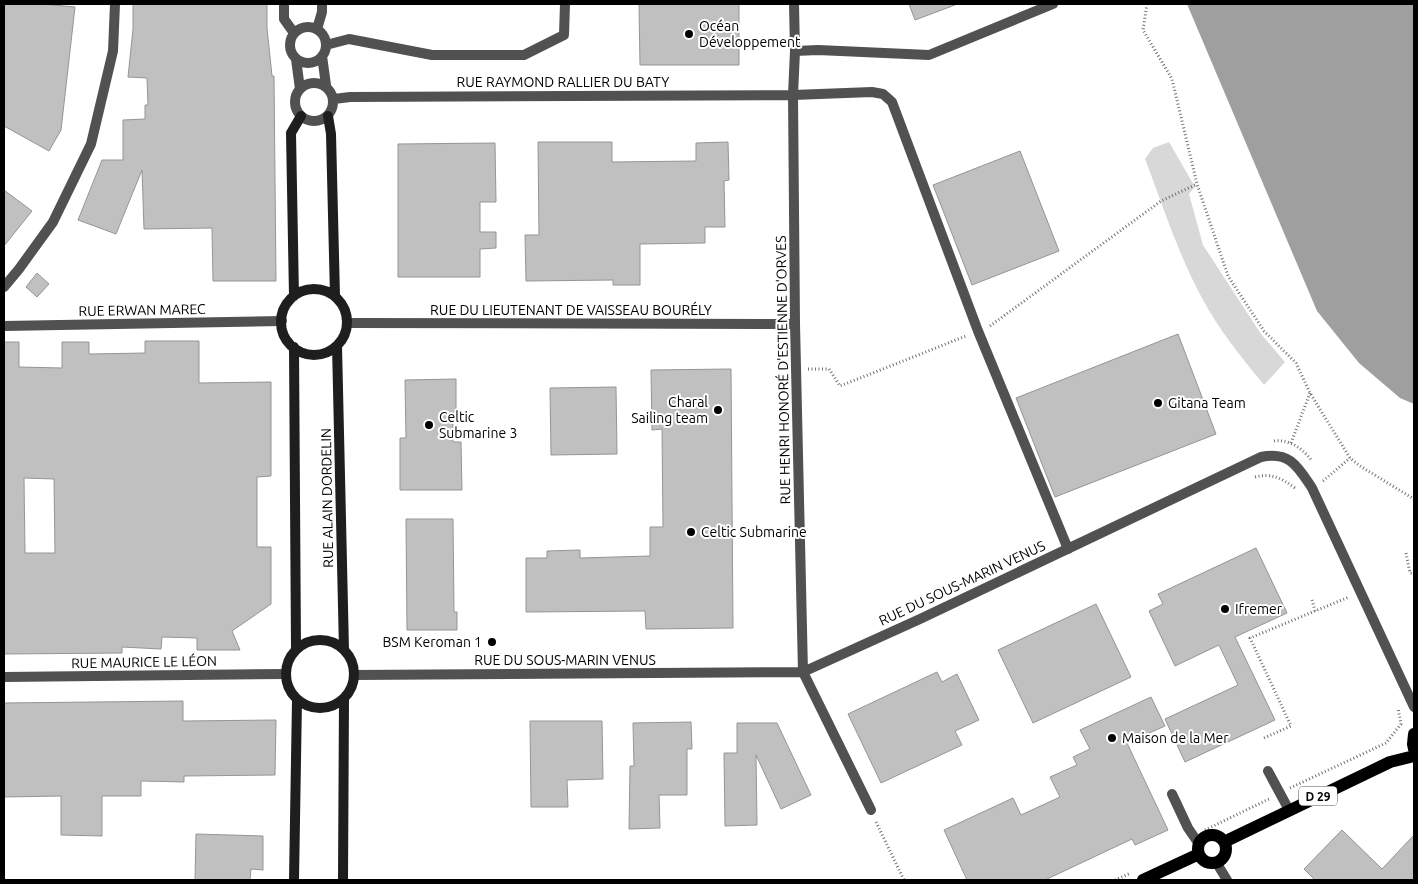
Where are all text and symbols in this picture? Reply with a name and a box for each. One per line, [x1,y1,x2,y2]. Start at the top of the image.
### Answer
place label: Océan Développement [699,18,801,50]
marker: Océan Développement [683,28,695,40]
street label: RUE RAYMOND RALLIER DU BATY [457,74,669,90]
street label: RUE HENRI HONORÉ D'ESTIENNE D'ORVES [772,235,793,505]
street label: RUE ERWAN MAREC [78,301,206,319]
street label: RUE DU LIEUTENANT DE VAISSEAU BOURÉLY [430,301,712,318]
place label: Charal Sailing team [631,394,708,426]
place label: Gitana Team [1168,395,1246,411]
marker: Gitana Team [1152,397,1164,409]
marker: Charal Sailing team [712,404,724,416]
place label: Celtic Submarine 3 [439,409,517,441]
marker: Celtic Submarine 3 [423,419,435,431]
street label: RUE ALAIN DORDELIN [318,428,336,568]
place label: Celtic Submarine [701,524,807,540]
marker: Celtic Submarine [685,526,697,538]
street label: RUE DU SOUS-MARIN VENUS [876,537,1048,629]
place label: Ifremer [1235,601,1283,617]
marker: Ifremer [1219,603,1231,615]
place label: BSM Keroman 1 [382,634,482,650]
marker: BSM Keroman 1 [486,636,498,648]
street label: RUE MAURICE LE LÉON [71,652,217,671]
street label: RUE DU SOUS-MARIN VENUS [474,652,656,668]
place label: Maison de la Mer [1122,730,1229,746]
marker: Maison de la Mer [1106,732,1118,744]
road number: D 29 [1299,786,1337,806]

